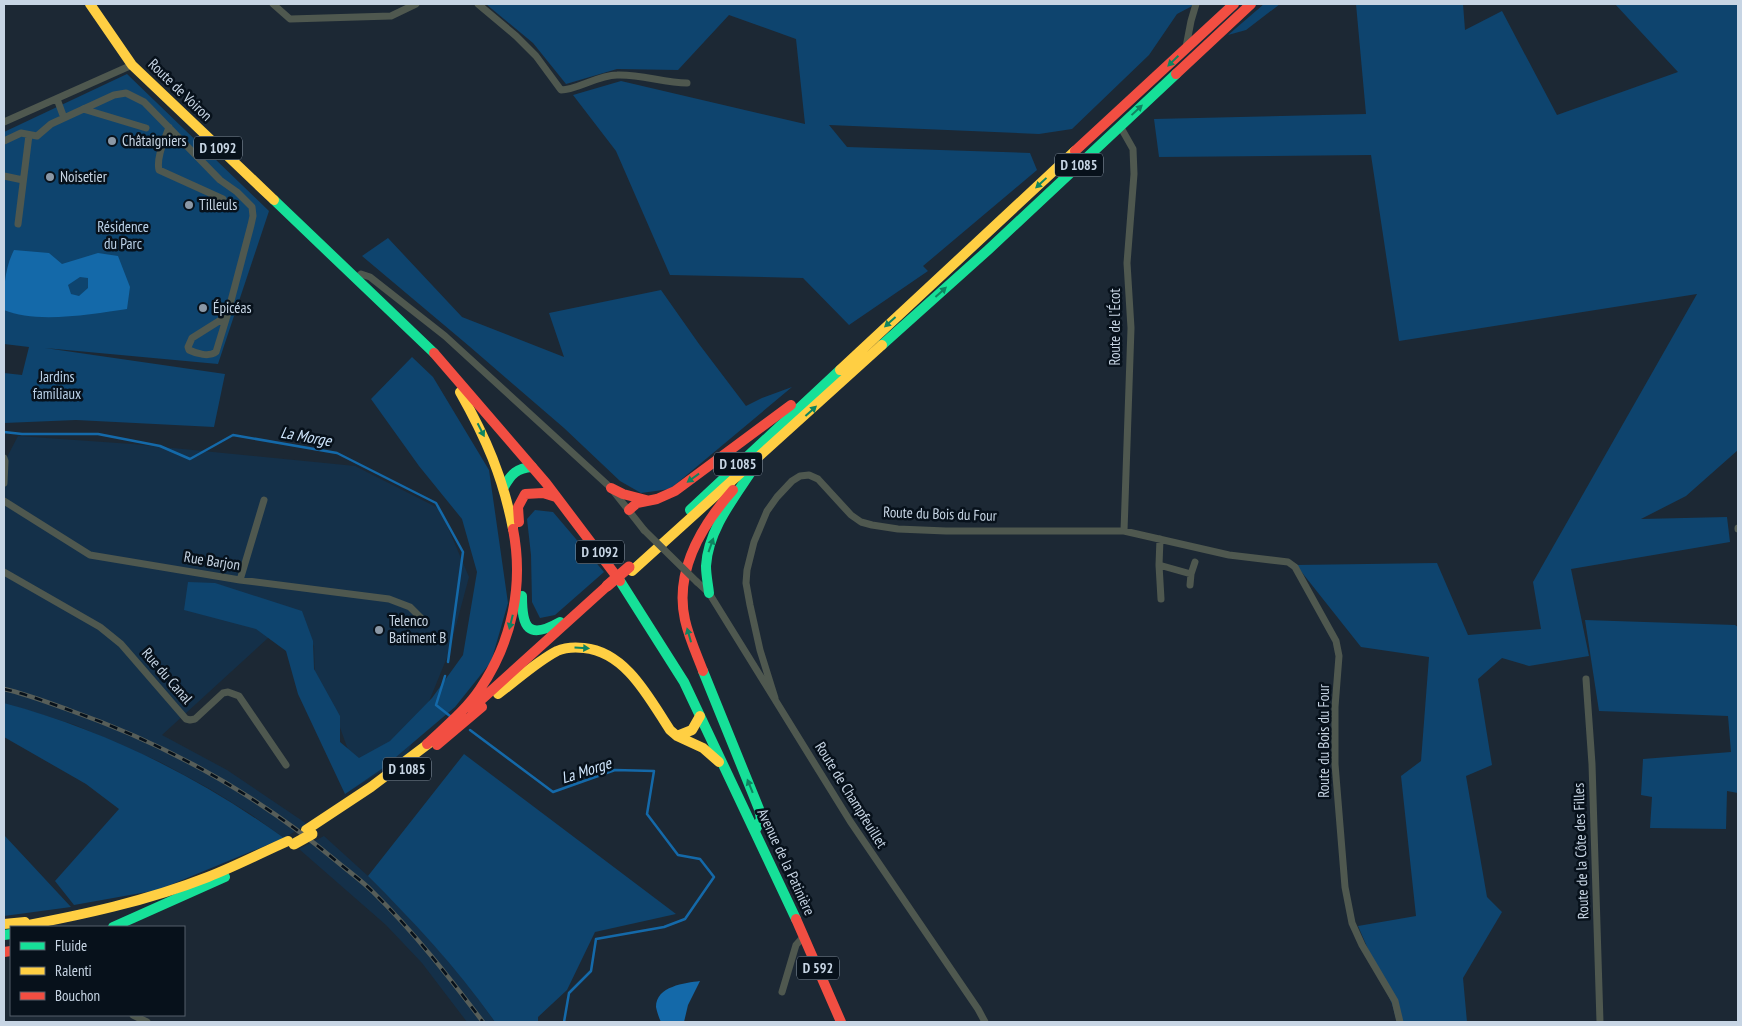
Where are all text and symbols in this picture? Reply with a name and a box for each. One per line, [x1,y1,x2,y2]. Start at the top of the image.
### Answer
street label: Route de Voiron [144,54,216,125]
one-way arrow [1167,55,1179,67]
one-way arrow [1131,104,1143,116]
place label: Châtaigniers [122,131,187,150]
marker: Châtaigniers [106,135,118,147]
road number: D 1092 [194,136,242,160]
road number: D 1085 [1055,154,1103,176]
place label: Noisetier [60,167,108,186]
marker: Noisetier [44,171,56,183]
one-way arrow [1035,177,1047,189]
place label: Tilleuls [199,195,237,214]
marker: Tilleuls [183,199,195,211]
park label: Résidence du Parc [97,217,149,253]
one-way arrow [935,287,948,298]
street label: Route de l'Écot [1105,288,1124,366]
place label: Épicéas [213,298,252,317]
marker: Épicéas [197,302,209,314]
one-way arrow [885,316,897,328]
park label: Jardins familiaux [33,367,81,403]
one-way arrow [804,405,816,417]
water label: La Morge [279,422,334,451]
one-way arrow [477,423,485,437]
road number: D 1085 [714,452,762,476]
one-way arrow [686,473,700,483]
street label: Route du Bois du Four [883,502,998,525]
one-way arrow [707,537,715,552]
road number: D 1092 [576,540,624,564]
street label: Rue Barjon [183,547,241,574]
place label: Telenco Batiment B [389,611,446,647]
one-way arrow [507,614,515,629]
marker: Telenco Batiment B [373,624,385,636]
one-way arrow [685,627,693,642]
street label: Rue du Canal [138,644,197,708]
one-way arrow [575,644,591,652]
street label: Route du Bois du Four [1314,683,1333,798]
street label: Route de Champfeuillet [811,738,892,851]
water label: La Morge [559,752,615,787]
road number: D 1085 [383,758,431,781]
one-way arrow [746,778,754,793]
street label: Route de la Côte des Filles [1569,782,1592,920]
street label: Avenue de la Patinière [753,805,820,918]
legend [10,926,185,1016]
text: Fluide [55,936,87,955]
road number: D 592 [797,956,839,980]
text: Ralenti [55,961,92,980]
text: Bouchon [55,986,100,1005]

